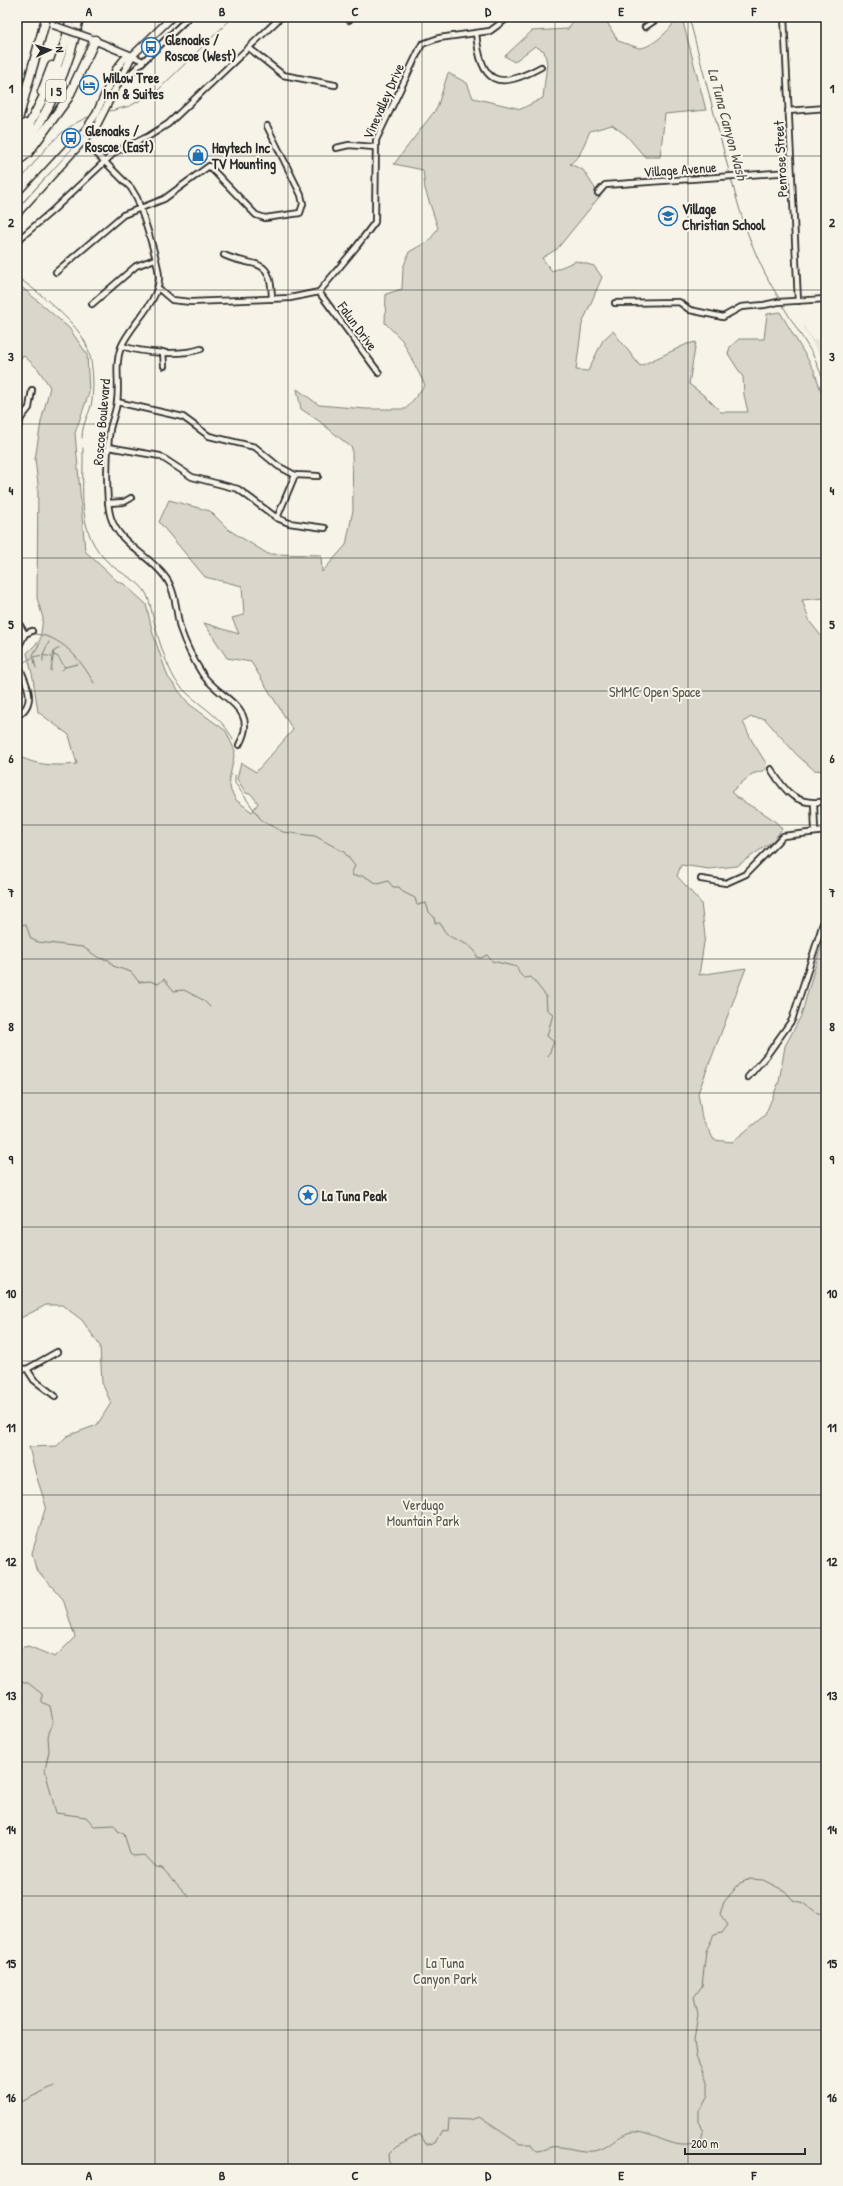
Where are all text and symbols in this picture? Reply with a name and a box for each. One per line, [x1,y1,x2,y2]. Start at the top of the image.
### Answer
text: A [86,2,93,20]
text: B [219,2,226,20]
text: C [351,2,359,20]
text: D [485,2,492,20]
text: E [618,2,624,20]
text: F [751,2,758,20]
north arrow [30,30,70,70]
place label: Glenoaks / Roscoe (West) [165,30,236,65]
bus stop icon: Glenoaks / Roscoe (West) [140,36,162,58]
text: N [53,46,67,53]
street label: Vinevalley Drive [358,60,409,142]
water label: La Tuna Canyon Wash [703,66,753,184]
place label: Willow Tree Inn & Suites [103,68,164,103]
hotel icon: Willow Tree Inn & Suites [78,74,100,96]
text: 1 [9,79,14,97]
text: 1 [830,79,835,97]
road number: I 5 [46,80,66,102]
street label: Penrose Street [769,120,791,198]
place label: Glenoaks / Roscoe (East) [85,121,154,156]
bus stop icon: Glenoaks / Roscoe (East) [60,127,82,149]
place label: Haytech Inc TV Mounting [211,138,276,175]
shop icon: Haytech Inc TV Mounting [187,144,209,166]
street label: Village Avenue [643,157,718,182]
place label: Village Christian School [682,199,765,234]
school or university icon: Village Christian School [657,205,679,227]
text: 2 [8,213,15,231]
text: 2 [829,213,836,231]
street label: Falun Drive [333,297,382,355]
text: 3 [8,347,14,365]
text: 3 [829,347,835,365]
street label: Roscoe Boulevard [88,377,114,466]
text: 4 [9,481,14,499]
text: 4 [830,481,835,499]
text: 5 [8,615,14,633]
text: 5 [829,615,835,633]
park label: SMMC Open Space [609,682,701,702]
text: 6 [8,749,14,767]
text: 6 [829,749,835,767]
text: 7 [7,883,15,901]
text: 7 [828,883,836,901]
text: 8 [8,1017,14,1035]
text: 8 [829,1017,835,1035]
text: 9 [9,1150,14,1168]
text: 9 [830,1150,835,1168]
place icon: La Tuna Peak [297,1184,319,1206]
place label: La Tuna Peak [322,1186,387,1205]
text: 10 [6,1284,16,1302]
text: 10 [827,1284,837,1302]
text: 11 [6,1418,16,1436]
text: 11 [827,1418,837,1436]
park label: Verdugo Mountain Park [387,1495,459,1530]
text: 12 [6,1552,17,1570]
text: 12 [827,1552,838,1570]
text: 13 [6,1686,16,1704]
text: 13 [827,1686,837,1704]
text: 14 [6,1820,16,1838]
text: 14 [827,1820,837,1838]
park label: La Tuna Canyon Park [413,1953,477,1989]
text: 15 [6,1954,17,1972]
text: 15 [827,1954,838,1972]
text: 16 [6,2088,17,2106]
text: 16 [827,2088,838,2106]
scale bar [685,2130,805,2156]
text: 200 m [691,2135,718,2152]
text: A [86,2166,93,2184]
text: B [219,2166,226,2184]
text: C [351,2166,359,2184]
text: D [485,2166,492,2184]
text: E [618,2166,624,2184]
text: F [751,2166,758,2184]

